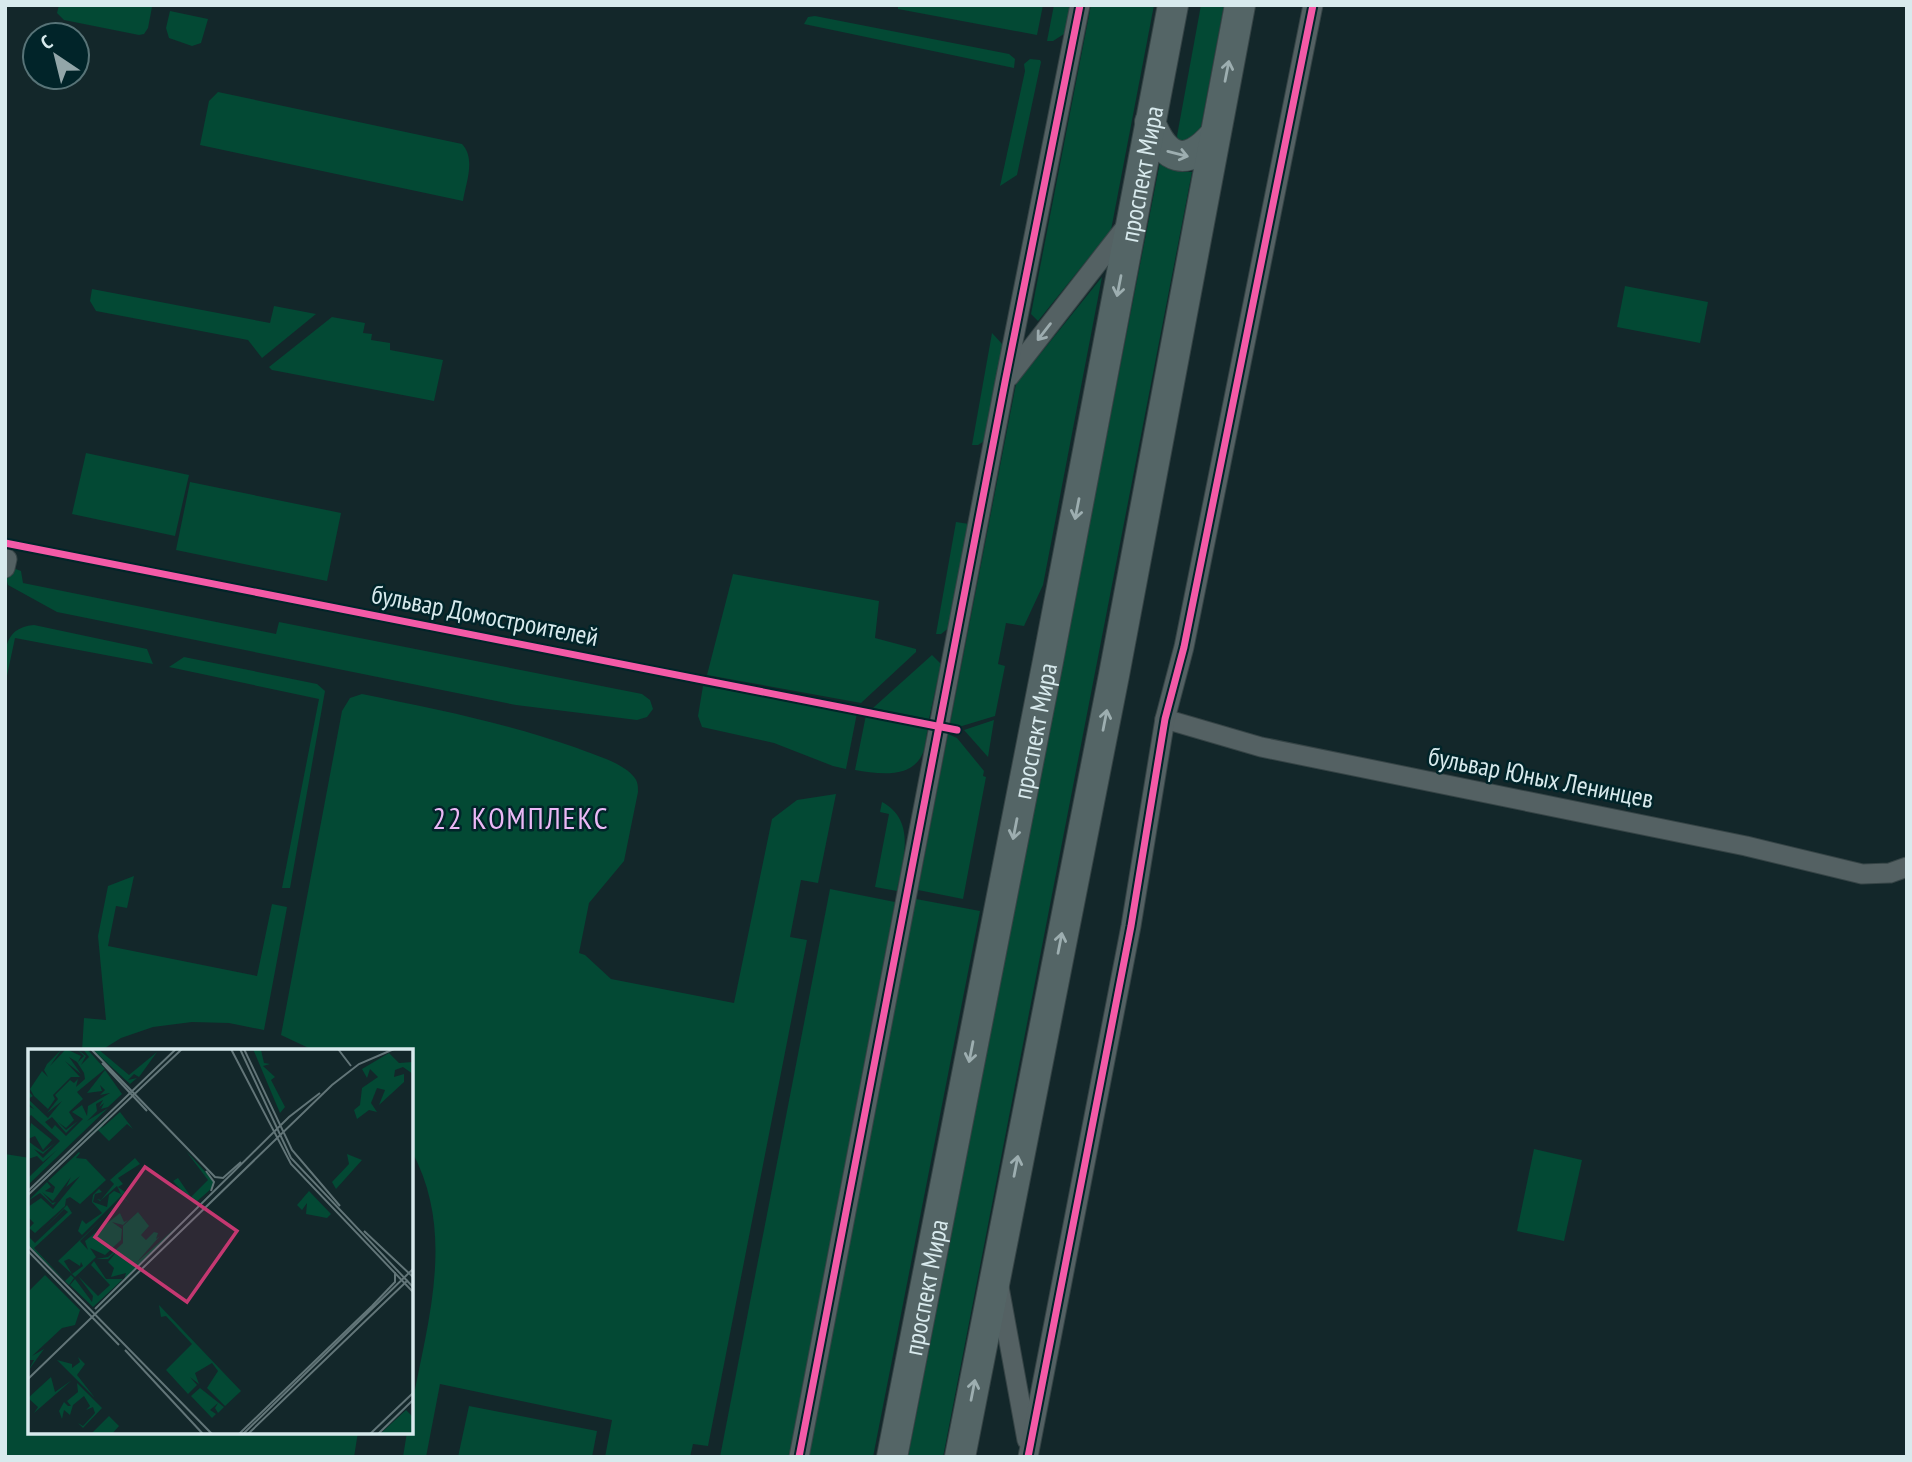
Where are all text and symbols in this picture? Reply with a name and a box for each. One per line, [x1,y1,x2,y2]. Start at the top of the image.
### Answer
north arrow [21,21,91,91]
text: С [36,30,57,54]
one-way arrow [1221,60,1234,83]
street label: проспект Мира [1112,103,1170,245]
one-way arrow [1166,148,1188,161]
one-way arrow [1111,274,1125,296]
one-way arrow [1036,323,1051,341]
one-way arrow [1069,497,1083,520]
street label: бульвар Домостроителей [369,577,601,653]
street label: проспект Мира [1005,660,1064,802]
one-way arrow [1098,709,1112,732]
street label: бульвар Юных Ленинцев [1426,739,1656,815]
district label: 22 КОМПЛЕКС [432,798,610,837]
one-way arrow [1008,817,1021,840]
one-way arrow [1054,932,1068,955]
one-way arrow [964,1040,978,1063]
inset map [28,1049,413,1434]
one-way arrow [1010,1155,1023,1178]
street label: проспект Мира [896,1216,955,1358]
one-way arrow [966,1379,980,1402]

